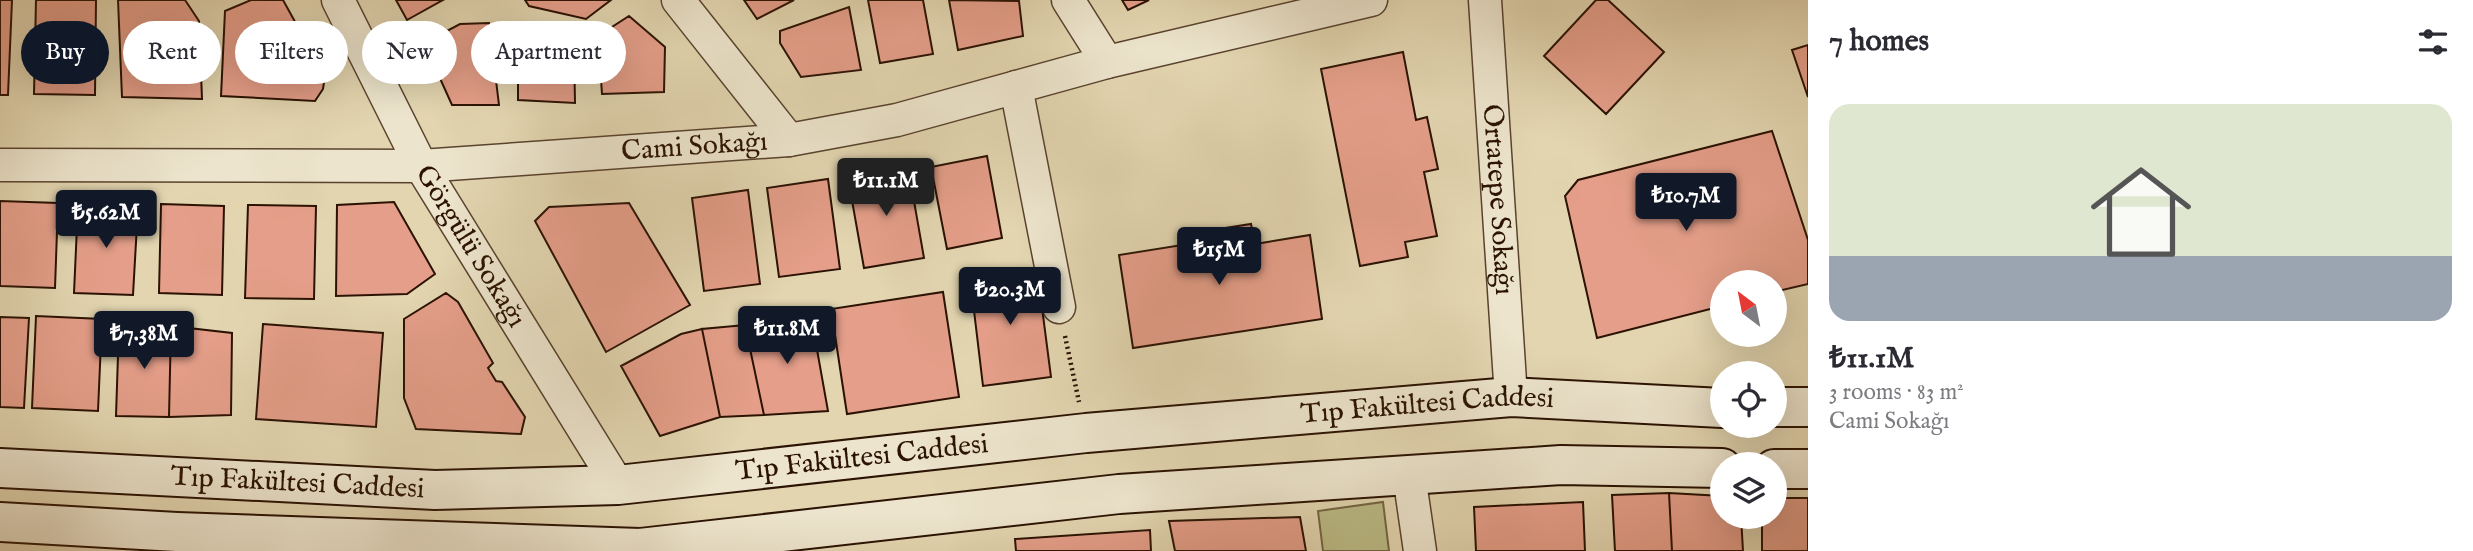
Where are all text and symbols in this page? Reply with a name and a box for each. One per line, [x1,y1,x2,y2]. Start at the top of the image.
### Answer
chip: Buy [21,21,109,84]
chip: Rent [123,21,221,84]
chip: Filters [235,21,348,84]
chip: New [362,21,457,84]
chip: Apartment [471,21,626,84]
text: 7 homes [1829,23,1929,61]
icon: filters [2414,23,2452,61]
street label: Ortatepe Sokağı [1474,103,1522,296]
street label: Cami Sokağı [620,124,769,169]
icon: home [2078,149,2204,275]
pin: ₺11.1M [829,158,943,218]
street label: Görgülü Sokağı [407,159,534,334]
text: ₺11.1M [853,166,919,195]
pin: ₺10.7M [1629,174,1743,233]
text: ₺10.7M [1651,181,1721,210]
pin: ₺5.62M [49,190,163,250]
text: ₺5.62M [72,198,140,227]
pin: ₺15M [1178,228,1260,287]
text: ₺15M [1193,235,1245,264]
pin: ₺20.3M [953,268,1067,327]
north arrow [1710,270,1787,346]
map controls [1710,270,1787,529]
text: ₺20.3M [975,275,1045,304]
pin: ₺11.8M [730,306,844,366]
pin: ₺7.38M [87,312,201,371]
text: ₺11.8M [754,314,820,343]
text: ₺7.38M [110,319,178,348]
text: ₺11.1M [1829,340,1914,378]
button: locate [1710,361,1787,438]
text: 3 rooms · 83 m² [1829,378,1964,407]
street label: Tıp Fakültesi Caddesi [1299,379,1555,432]
text: Cami Sokağı [1829,407,1949,436]
street label: Tıp Fakültesi Caddesi [734,426,990,489]
button: layers [1710,452,1787,529]
street label: Tıp Fakültesi Caddesi [170,459,425,507]

